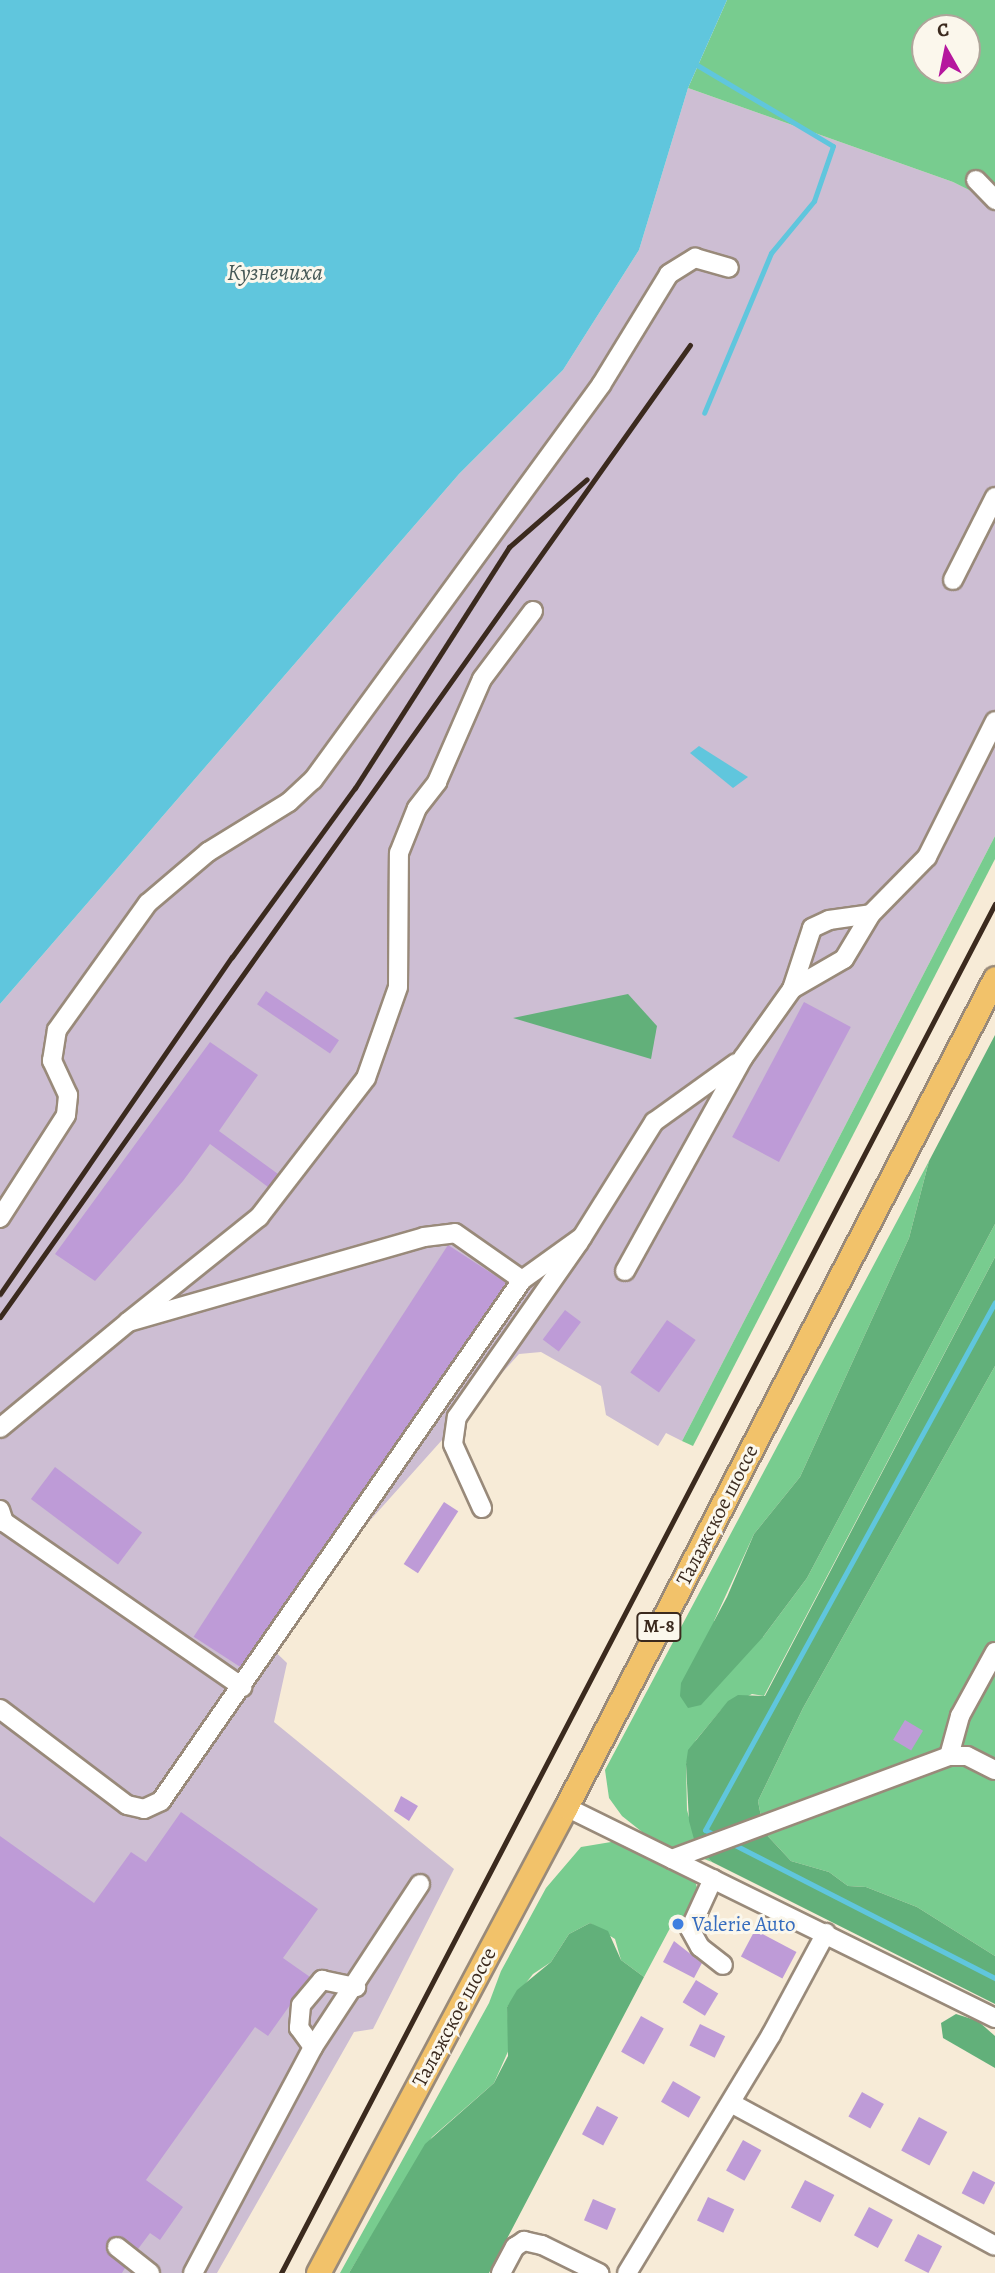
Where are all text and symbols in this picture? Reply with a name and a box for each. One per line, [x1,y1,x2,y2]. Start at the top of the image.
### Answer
north arrow [911,14,981,84]
text: С [935,16,951,44]
water label: Кузнечиха [227,259,323,287]
street label: Талажское шоссе [671,1440,763,1590]
road number: М-8 [636,1611,682,1642]
place label: Valerie Auto [692,1911,796,1937]
marker: Valerie Auto [670,1916,686,1932]
street label: Талажское шоссе [407,1943,501,2091]

